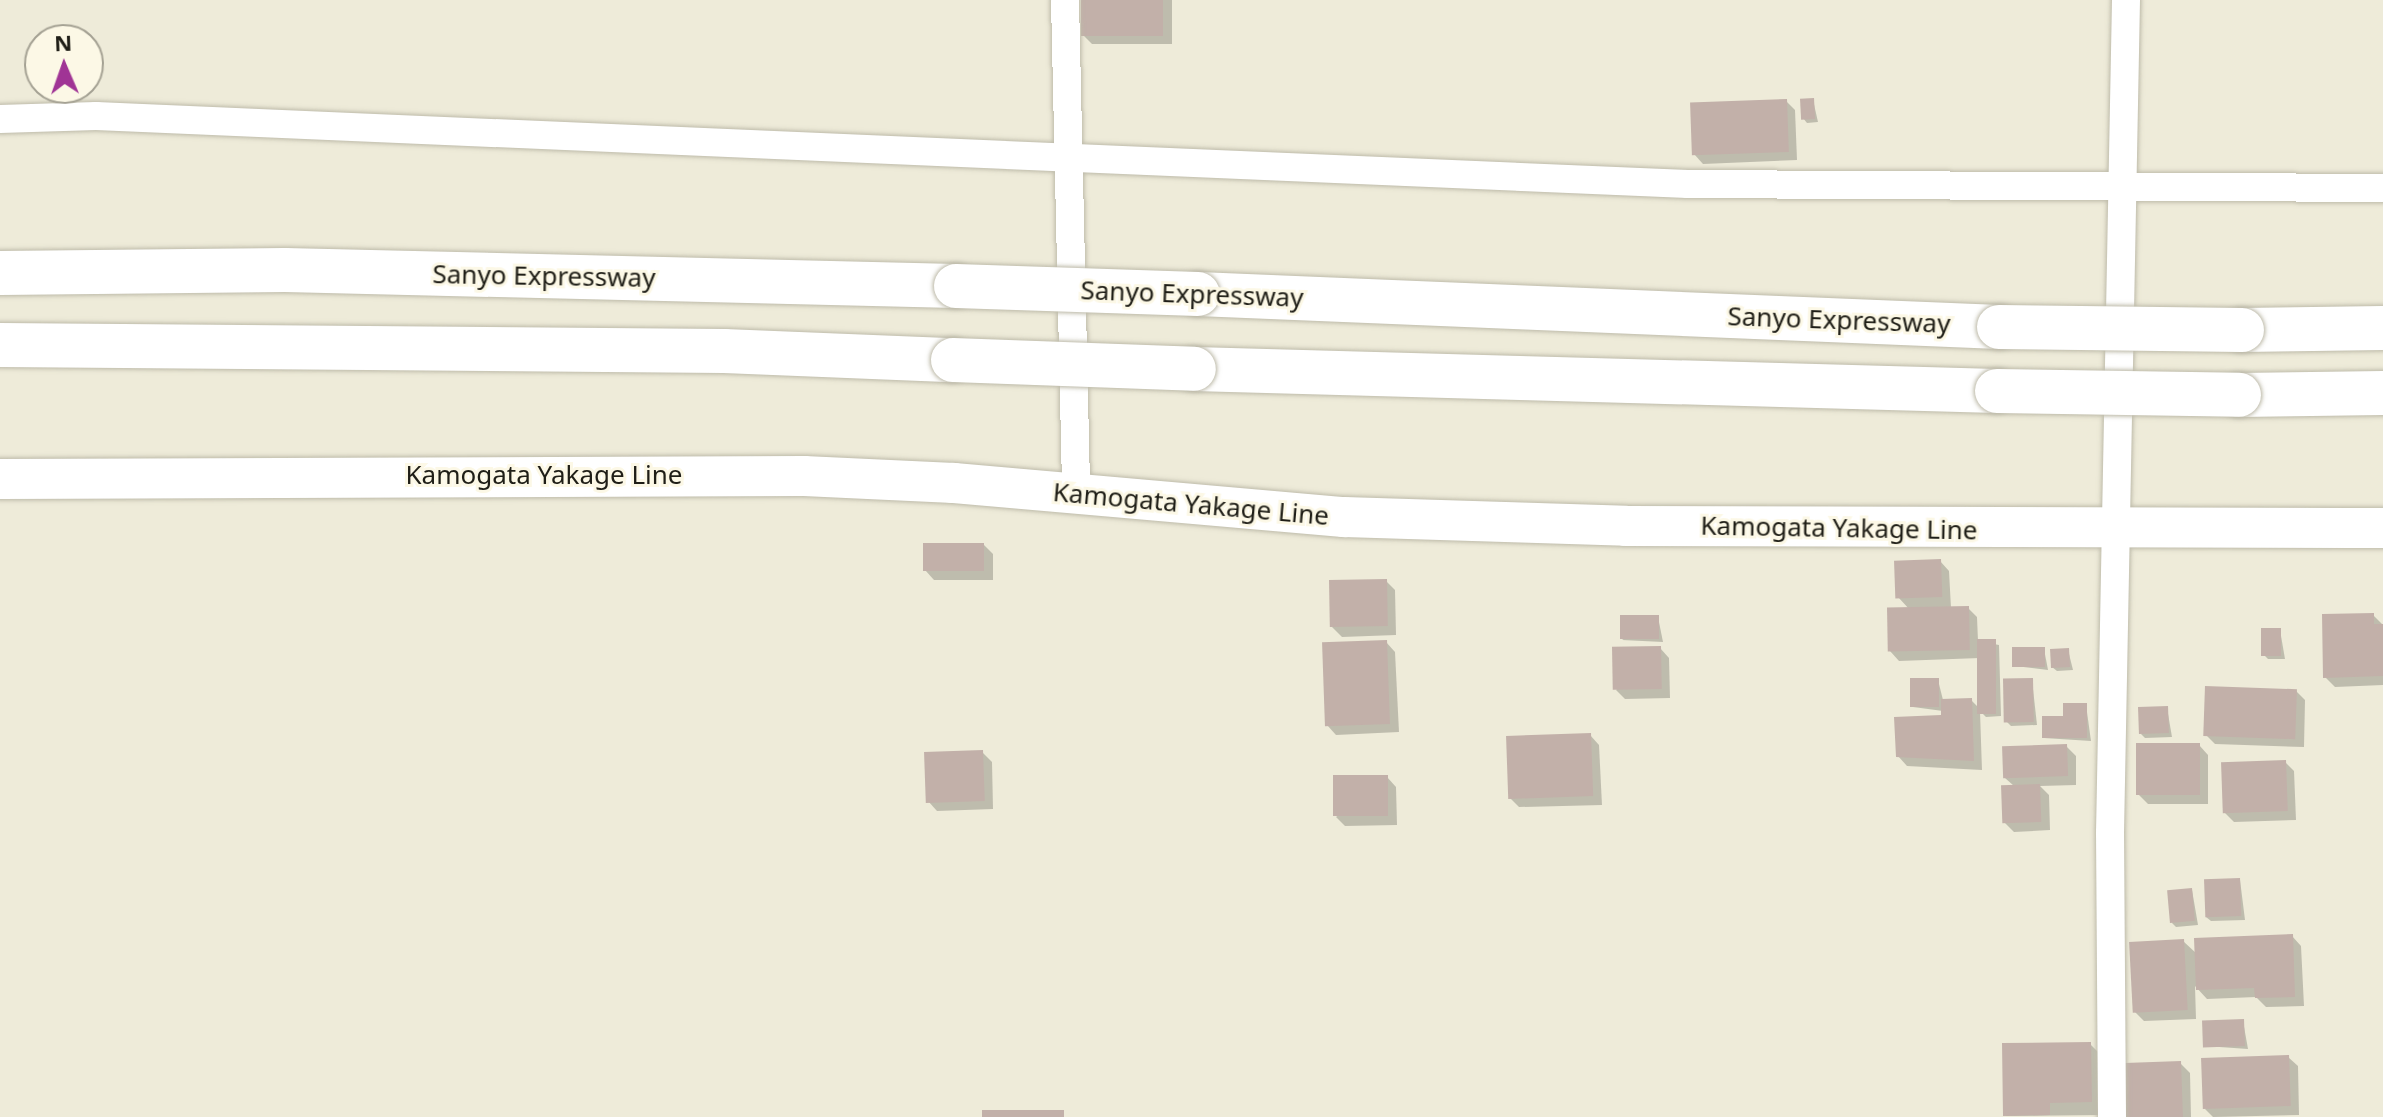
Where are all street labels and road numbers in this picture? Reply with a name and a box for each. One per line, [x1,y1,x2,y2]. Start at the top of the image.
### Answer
street label: Sanyo Expressway [432,258,656,294]
street label: Sanyo Expressway [1080,275,1304,313]
street label: Sanyo Expressway [1727,301,1951,339]
street label: Kamogata Yakage Line [406,459,682,491]
street label: Kamogata Yakage Line [1052,476,1330,532]
street label: Kamogata Yakage Line [1700,510,1978,546]

